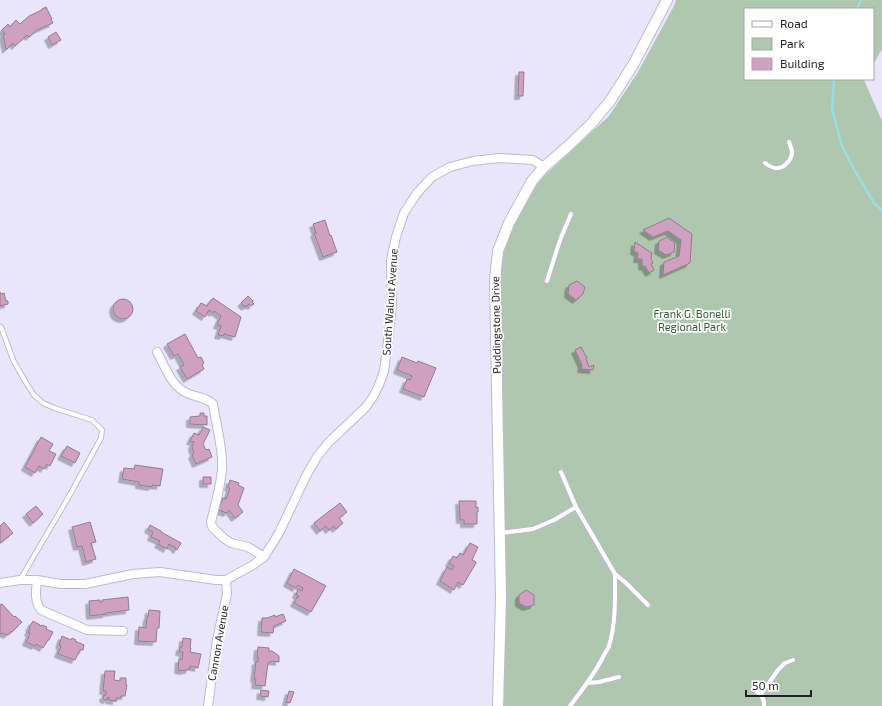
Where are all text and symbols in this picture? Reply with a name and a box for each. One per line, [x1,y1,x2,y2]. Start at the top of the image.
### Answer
legend [744,8,874,80]
text: Road [780,16,808,30]
text: Park [780,36,805,50]
text: Building [780,56,825,70]
street label: South Walnut Avenue [379,248,400,356]
street label: Puddingstone Drive [488,276,503,374]
park label: Frank G. Bonelli Regional Park [653,307,731,333]
street label: Cannon Avenue [204,604,231,682]
scale bar [746,672,811,698]
text: 50 m [752,678,779,692]

